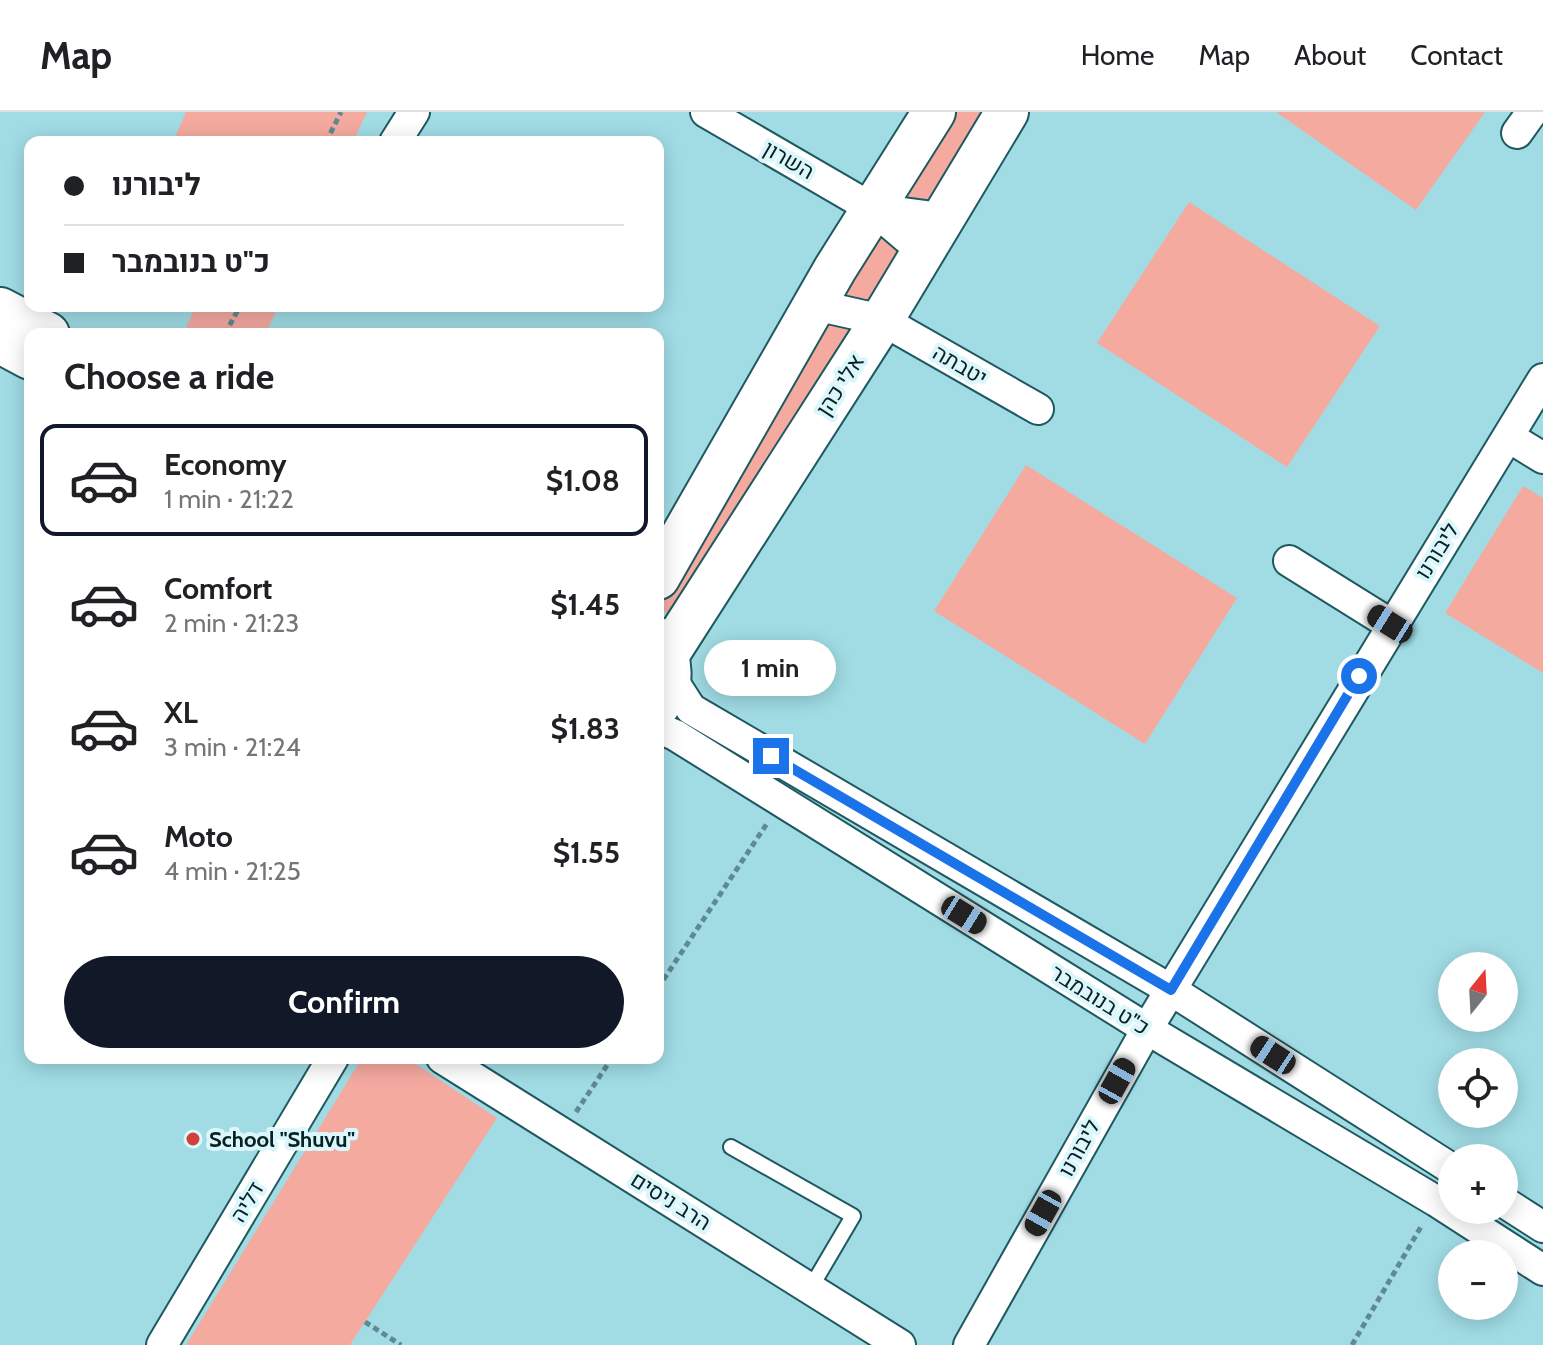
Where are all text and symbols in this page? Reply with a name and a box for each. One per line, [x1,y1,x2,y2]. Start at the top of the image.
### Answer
text: Map [40,32,112,79]
text: Home [1081,38,1154,72]
text: Map [1198,38,1250,72]
text: About [1294,38,1366,72]
text: Contact [1410,38,1503,72]
street label: השרון [759,135,819,185]
text: ליבורנו [112,166,201,203]
text: כ"ט בנובמבר [112,243,270,280]
street label: יטבתה [928,339,992,391]
street label: אלי כהן [810,349,870,421]
text: Choose a ride [64,354,274,398]
icon: car [68,444,140,516]
text: Economy [164,446,287,483]
text: $1.08 [546,462,620,499]
text: 1 min · 21:22 [164,483,294,515]
street label: ליבורנו [1409,518,1465,584]
icon: car [68,568,140,640]
text: Comfort [164,570,272,607]
text: $1.45 [550,586,620,623]
car [1363,601,1417,647]
text: 2 min · 21:23 [164,607,299,639]
callout: 1 min [705,640,837,696]
text: 1 min [741,652,799,684]
route start [1341,658,1377,694]
icon: car [68,692,140,764]
text: XL [164,694,198,731]
text: $1.83 [551,710,620,747]
text: 3 min · 21:24 [164,731,301,763]
route end [753,738,789,774]
icon: car [68,816,140,888]
text: Moto [164,818,233,855]
text: $1.55 [553,834,620,871]
text: 4 min · 21:25 [164,855,301,887]
car [937,892,991,938]
north arrow [1438,952,1518,1032]
map controls [1438,952,1518,1320]
button: Confirm [64,956,624,1048]
street label: כ"ט בנובמבר [1046,959,1154,1041]
car [1246,1032,1300,1078]
button: locate [1438,1048,1518,1128]
car [1095,1054,1139,1108]
street label: ליבורנו [1052,1115,1106,1181]
place label: School "Shuvu" [209,1126,355,1153]
marker: School "Shuvu" [184,1130,202,1148]
button: + [1438,1144,1518,1224]
street label: הרב ניסים [626,1166,716,1236]
street label: דליה [225,1177,269,1227]
car [1021,1186,1065,1240]
button: − [1438,1240,1518,1320]

